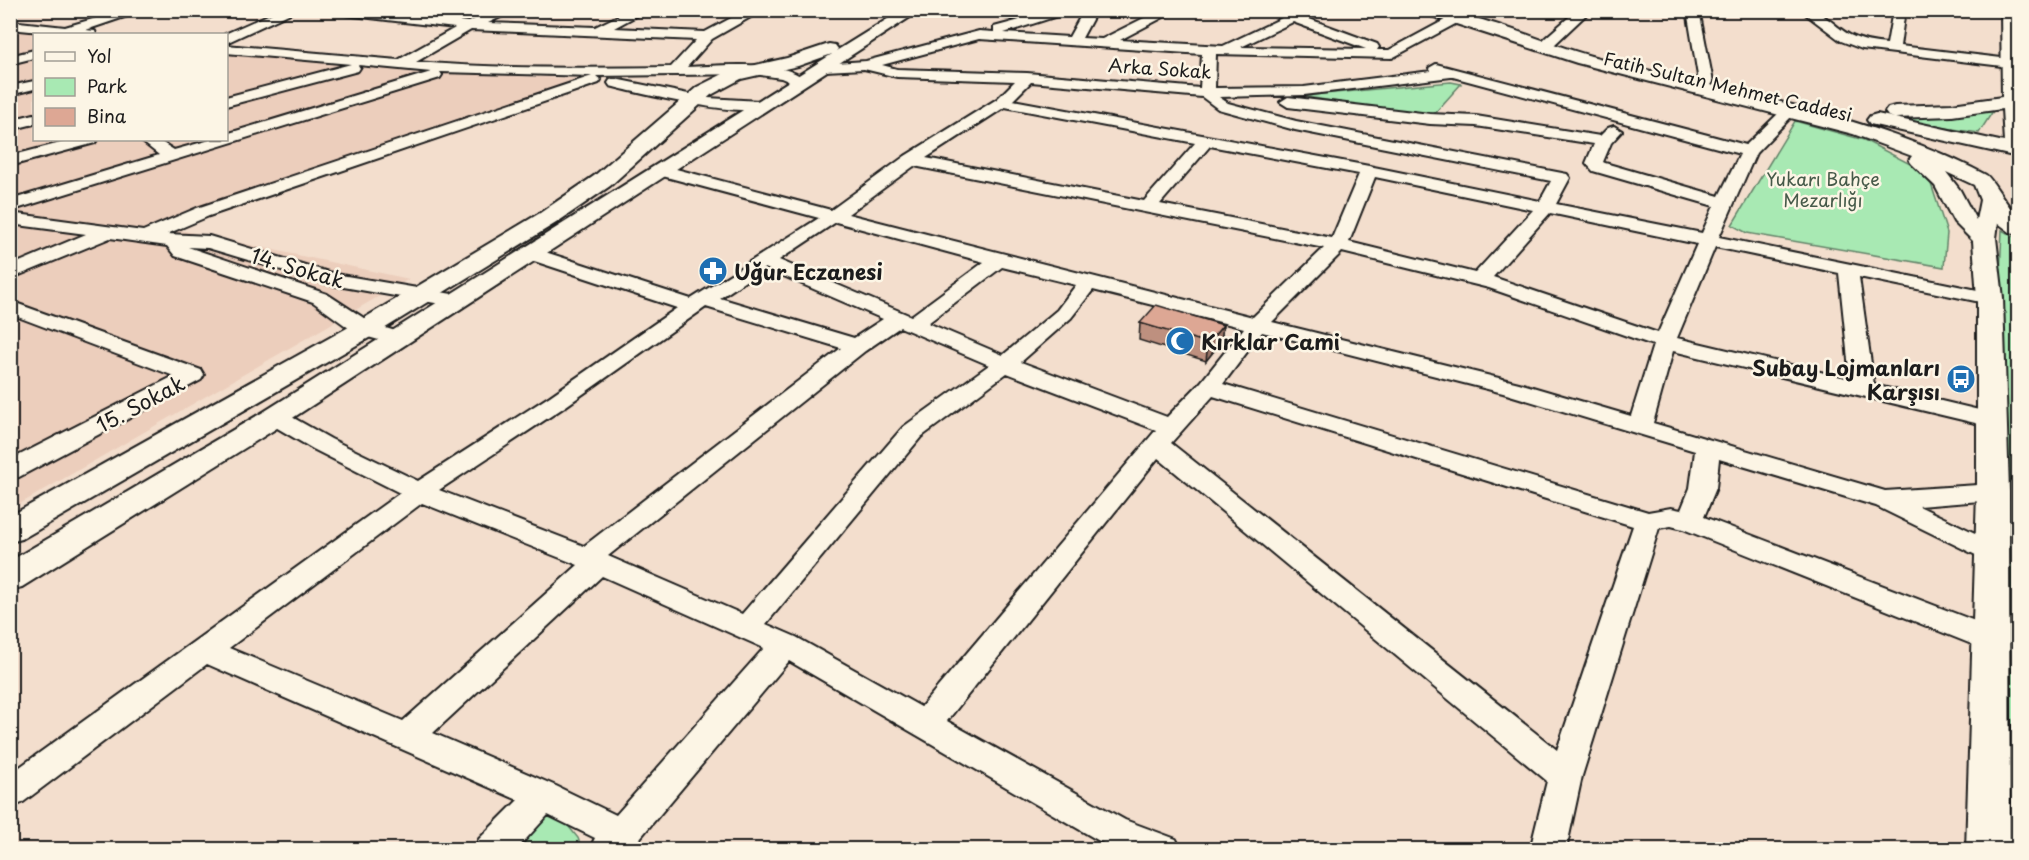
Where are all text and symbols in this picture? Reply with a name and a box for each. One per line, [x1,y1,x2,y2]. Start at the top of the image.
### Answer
legend [33,33,228,141]
text: Yol [87,42,112,69]
street label: Fatih Sultan Mehmet Caddesi [1601,44,1855,128]
street label: Arka Sokak [1107,51,1213,85]
text: Park [87,72,127,99]
text: Bina [87,102,127,129]
park label: Yukarı Bahçe Mezarlığı [1766,165,1880,213]
street label: 14. Sokak [248,238,348,296]
pharmacy icon: Uğur Eczanesi [697,255,729,287]
place label: Uğur Eczanesi [734,255,883,287]
mosque icon: Kırklar Cami [1164,325,1196,357]
place label: Kırklar Cami [1201,325,1340,357]
place label: Subay Lojmanları Karşısı [1752,351,1940,407]
bus stop icon: Subay Lojmanları Karşısı [1945,363,1977,395]
street label: 15. Sokak [90,366,190,440]

